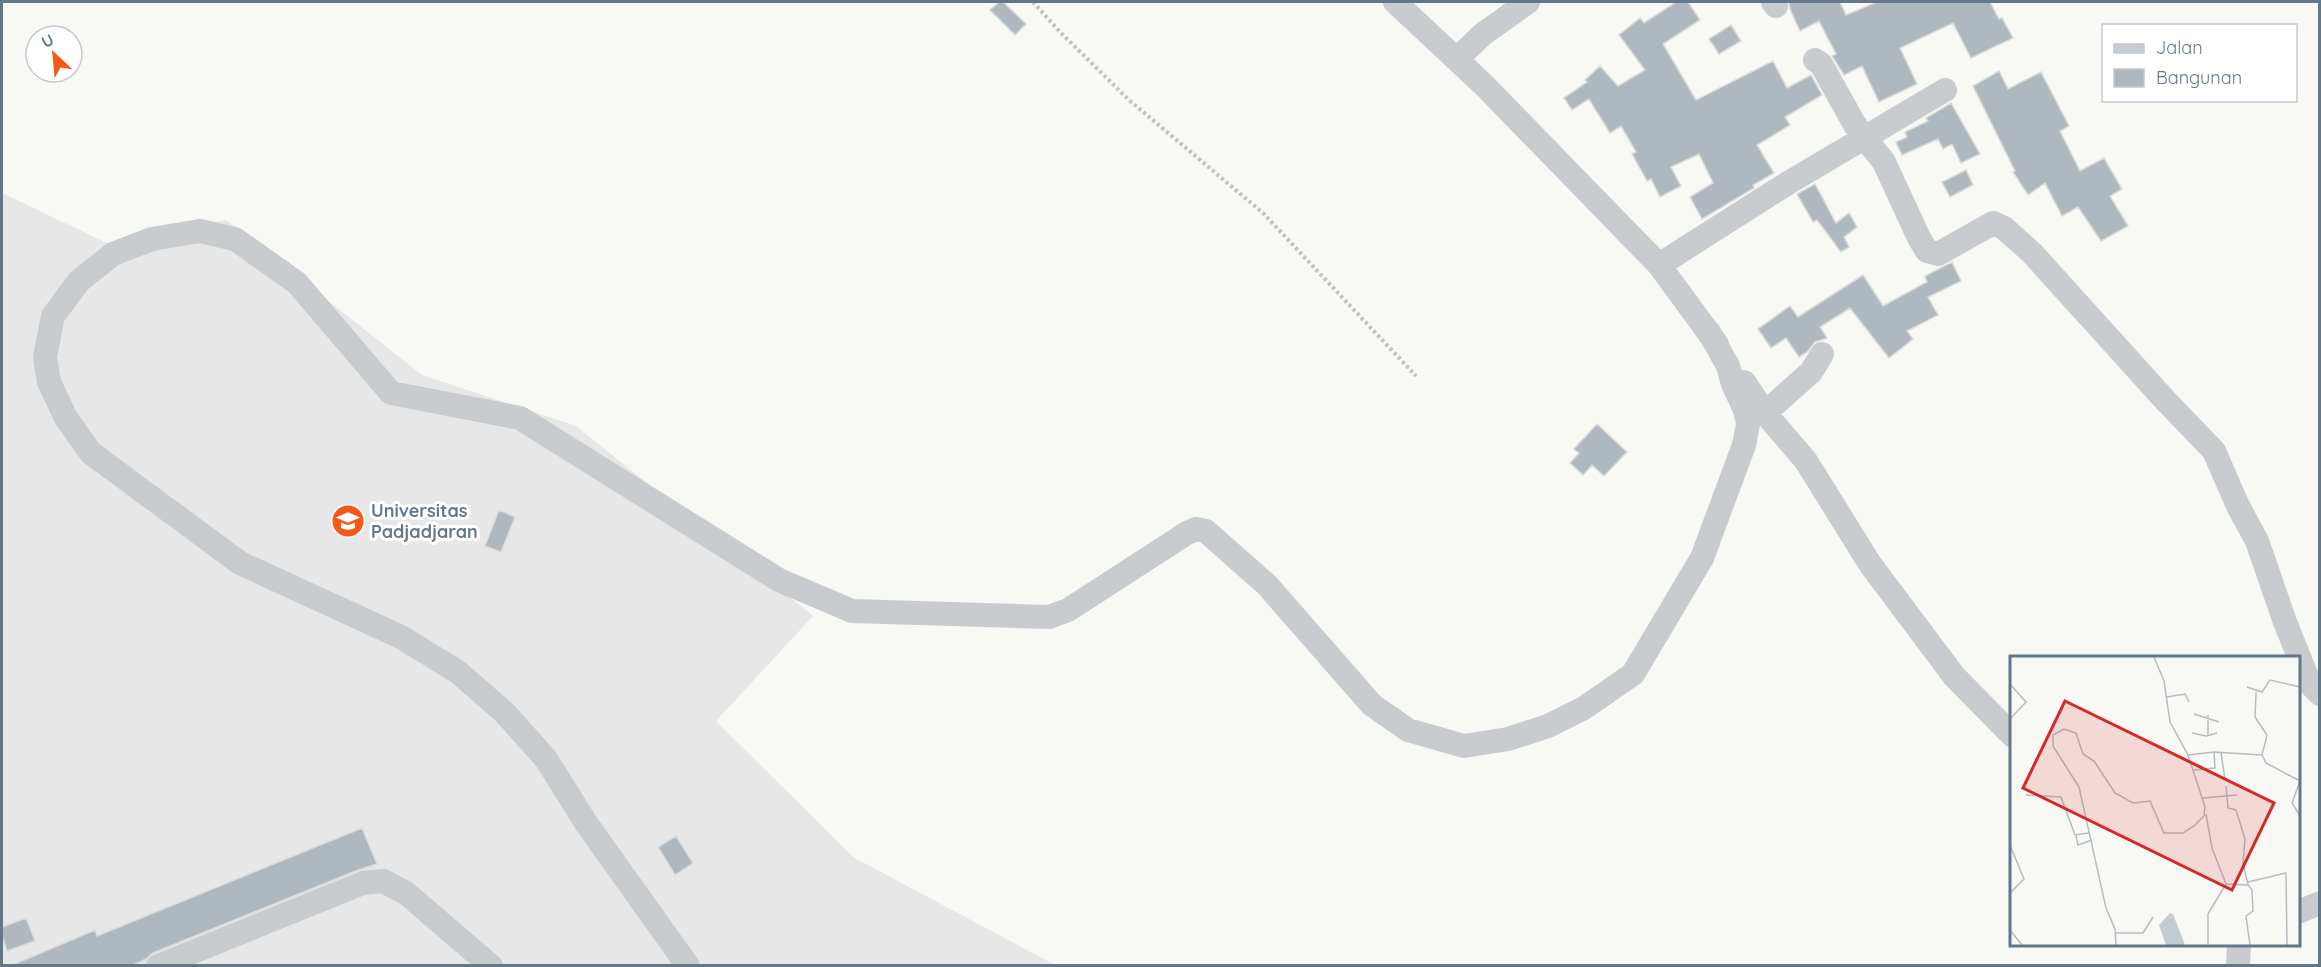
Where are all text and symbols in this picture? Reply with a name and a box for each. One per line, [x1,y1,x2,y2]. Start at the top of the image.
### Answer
north arrow [24,24,84,84]
legend [2102,24,2297,102]
text: U [38,29,57,52]
text: Jalan [2156,36,2203,59]
text: Bangunan [2156,66,2242,89]
place label: Universitas Padjadjaran [371,499,478,543]
school or university icon: Universitas Padjadjaran [330,503,366,539]
inset map [2010,656,2300,946]

